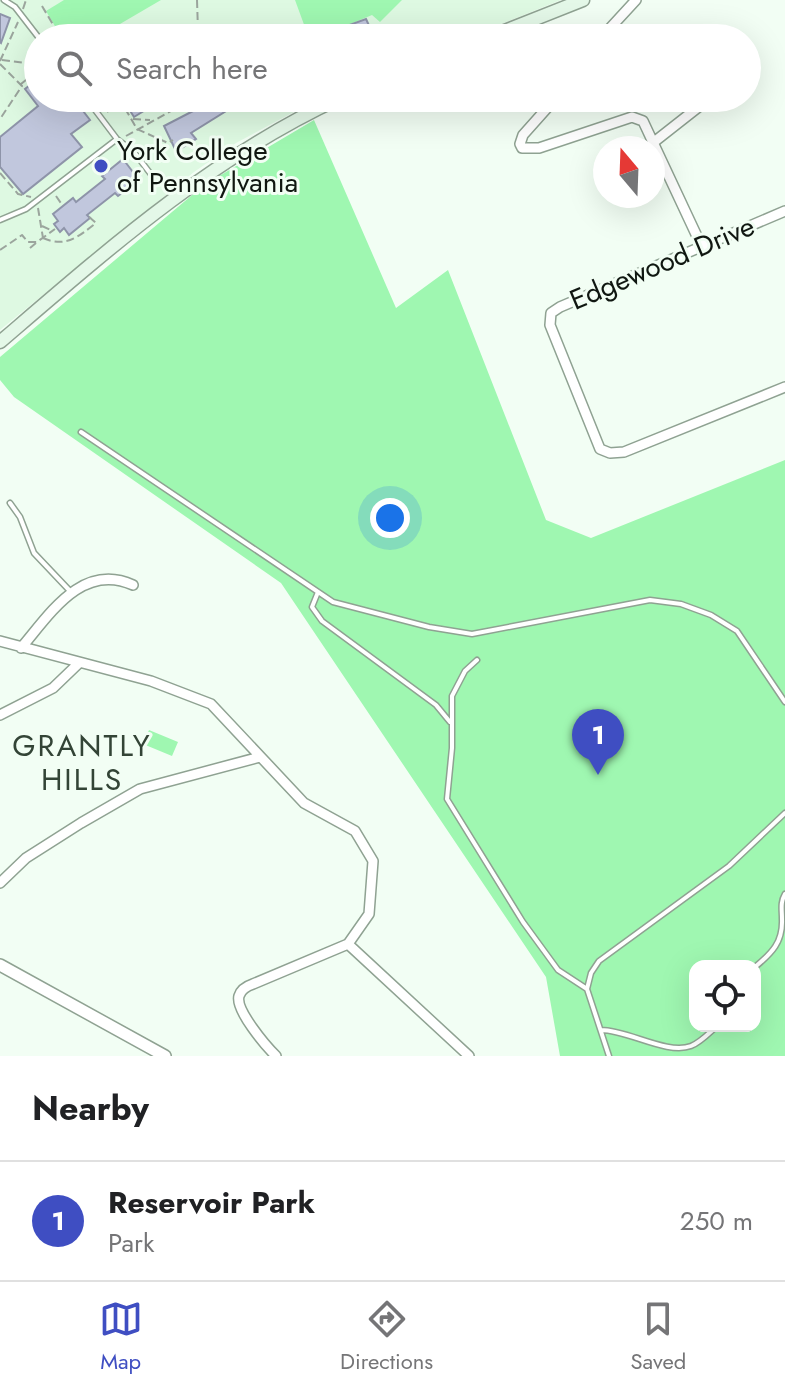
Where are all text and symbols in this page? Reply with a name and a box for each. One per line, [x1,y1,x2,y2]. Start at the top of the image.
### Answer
search box [24,24,761,112]
icon: search [52,46,96,90]
text: Search here [116,47,268,90]
place label: York College of Pennsylvania [117,130,298,203]
north arrow [593,136,665,208]
marker: York College of Pennsylvania [92,157,110,175]
street label: Edgewood Drive [563,206,761,320]
your location [370,498,410,538]
pin: 1 [572,709,624,775]
district label: GRANTLY HILLS [12,724,152,801]
map controls [689,960,761,1032]
button: locate [689,960,761,1032]
text: Nearby [32,1084,149,1133]
text: Reservoir Park [108,1181,315,1224]
text: 1 [51,1202,65,1240]
text: 250 m [680,1202,753,1240]
text: Park [108,1224,154,1262]
tab: Map [99,1297,143,1377]
tab: Directions [340,1297,433,1377]
tab: Saved [631,1297,686,1377]

